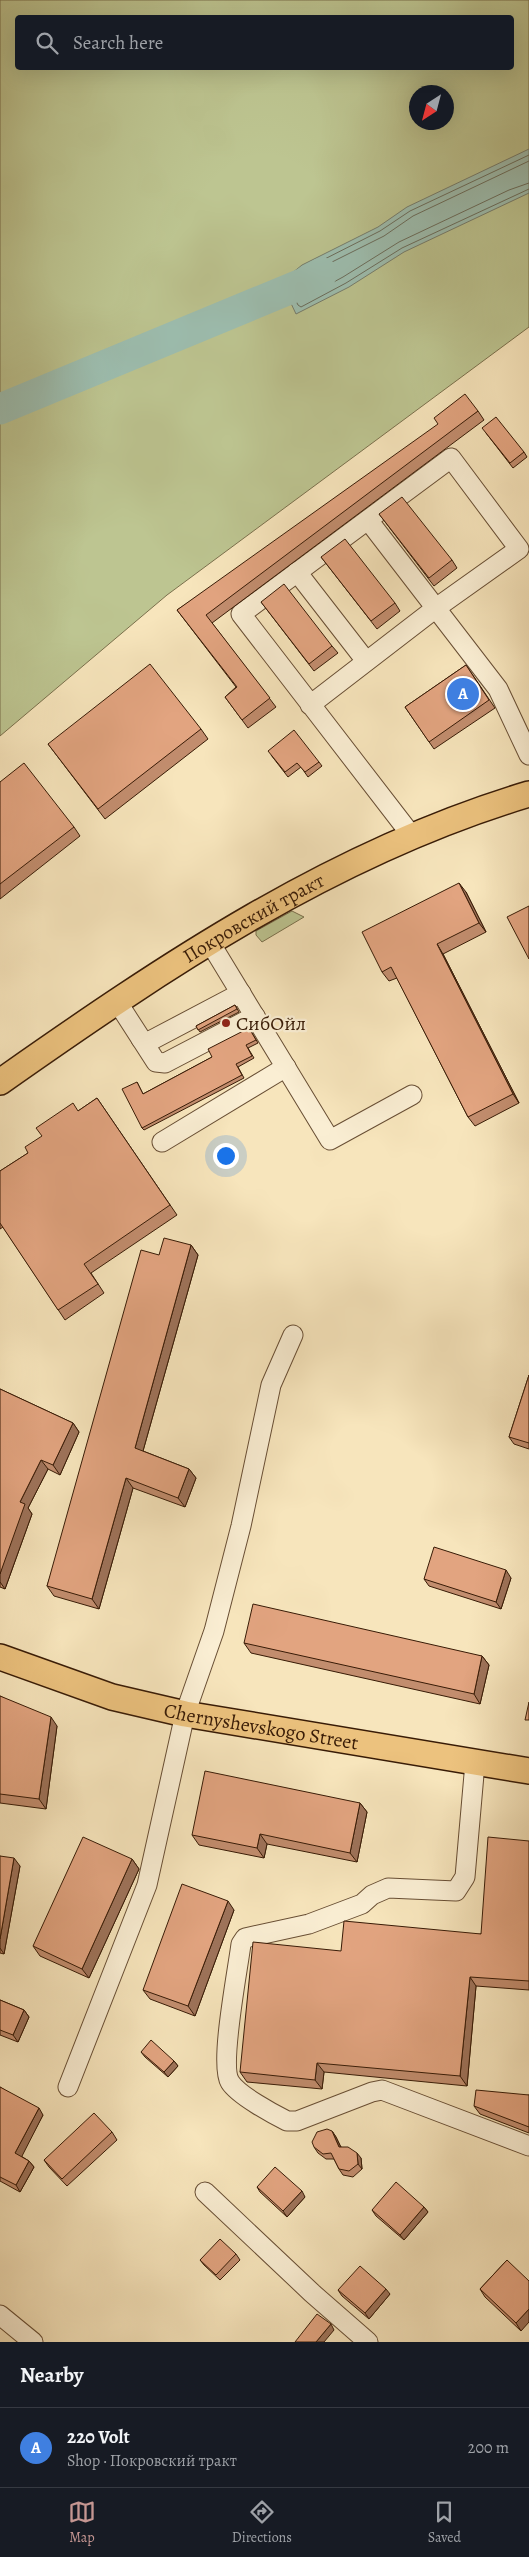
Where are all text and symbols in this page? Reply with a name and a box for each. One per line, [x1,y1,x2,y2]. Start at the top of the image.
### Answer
search box [15,15,514,70]
icon: search [33,29,61,57]
text: Search here [73,30,163,56]
north arrow [409,85,454,130]
pin: A [447,675,479,713]
street label: Покровский тракт [178,867,329,970]
place label: СибОйл [236,1010,306,1037]
marker: СибОйл [220,1017,232,1029]
your location [213,1143,239,1169]
street label: Chernyshevskogo Street [161,1697,361,1757]
text: Nearby [20,2361,83,2389]
text: 220 Volt [67,2424,130,2450]
text: A [31,2437,41,2459]
text: 200 m [468,2437,509,2459]
text: Shop · Покровский тракт [67,2450,237,2472]
tab: Map [68,2498,96,2547]
tab: Directions [232,2498,292,2547]
tab: Saved [428,2498,461,2547]

